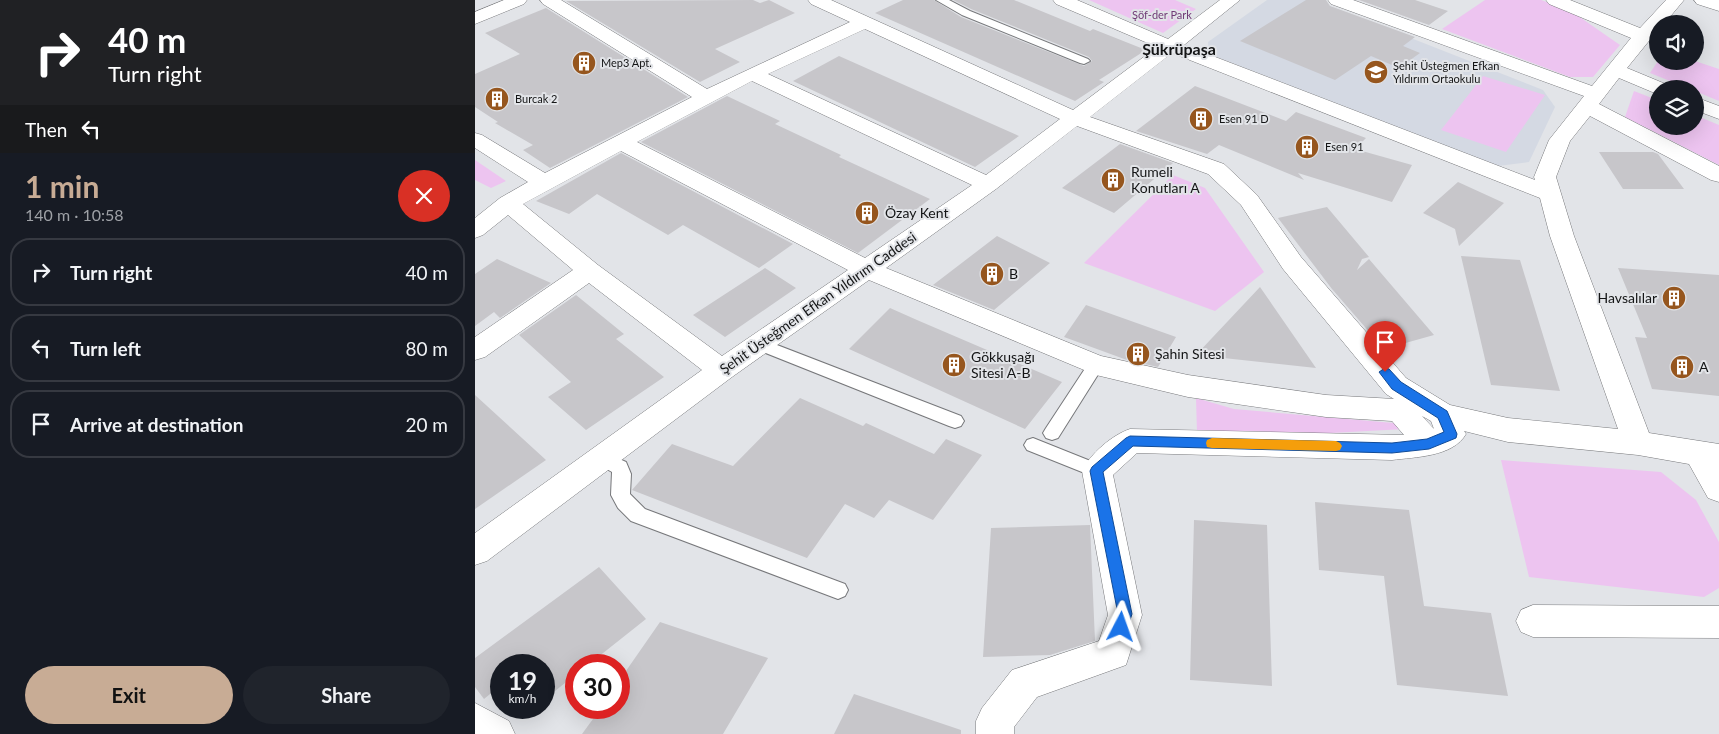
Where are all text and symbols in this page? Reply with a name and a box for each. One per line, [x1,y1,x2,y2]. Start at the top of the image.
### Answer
park label: Şöf-der Park [1132,8,1192,21]
map controls [1649,15,1704,135]
button: sound [1649,15,1704,70]
text: 40 m [108,18,186,60]
icon: right [25,20,90,85]
district label: Şükrüpaşa [1142,39,1216,58]
building icon: Mep3 Apt. [571,50,597,76]
place label: Mep3 Apt. [601,56,652,69]
school or university icon: Şehit Üsteğmen Efkan Yıldırım Ortaokulu [1363,59,1389,85]
place label: Şehit Üsteğmen Efkan Yıldırım Ortaokulu [1393,59,1499,85]
text: Turn right [108,60,202,87]
button: layers [1649,80,1704,135]
building icon: Burcak 2 [484,86,510,112]
place label: Burcak 2 [515,92,557,105]
building icon: Esen 91 D [1188,106,1214,132]
place label: Esen 91 D [1219,112,1269,125]
icon: left [77,115,105,143]
text: Then [25,118,67,141]
building icon: Esen 91 [1294,134,1320,160]
place label: Esen 91 [1325,140,1364,153]
place label: Rumeli Konutları A [1131,163,1200,196]
building icon: Rumeli Konutları A [1100,167,1126,193]
text: 1 min [25,168,99,204]
button: close [398,170,450,222]
building icon: Özay Kent [854,200,880,226]
place label: Özay Kent [885,204,949,221]
text: 140 m · 10:58 [25,205,124,224]
street label: Şehit Üsteğmen Efkan Yıldırım Caddesi [716,228,919,377]
icon: right [27,258,55,286]
text: Turn right [70,261,152,284]
text: 40 m [405,261,448,284]
building icon: B [979,261,1005,287]
place label: B [1009,265,1018,282]
building icon: Havsalılar [1661,285,1687,311]
place label: Havsalılar [1598,289,1657,306]
pin [1364,321,1406,372]
icon: arrive [1371,328,1399,356]
icon: left [27,334,55,362]
text: Turn left [70,337,141,360]
text: 80 m [405,337,448,360]
building icon: Şahin Sitesi [1125,341,1151,367]
place label: Şahin Sitesi [1155,345,1225,362]
place label: Gökkuşağı Sitesi A-B [971,348,1035,381]
building icon: Gökkuşağı Sitesi A-B [941,352,967,378]
building icon: A [1669,354,1695,380]
place label: A [1699,358,1709,375]
icon: arrive [27,410,55,438]
text: Arrive at destination [70,413,243,436]
text: 20 m [405,413,448,436]
position arrow [1094,600,1146,652]
speed limit sign: 30 [565,654,630,719]
text: 19 [508,665,537,695]
button: Exit [25,666,233,724]
button: Share [243,666,450,724]
text: km/h [508,691,537,706]

